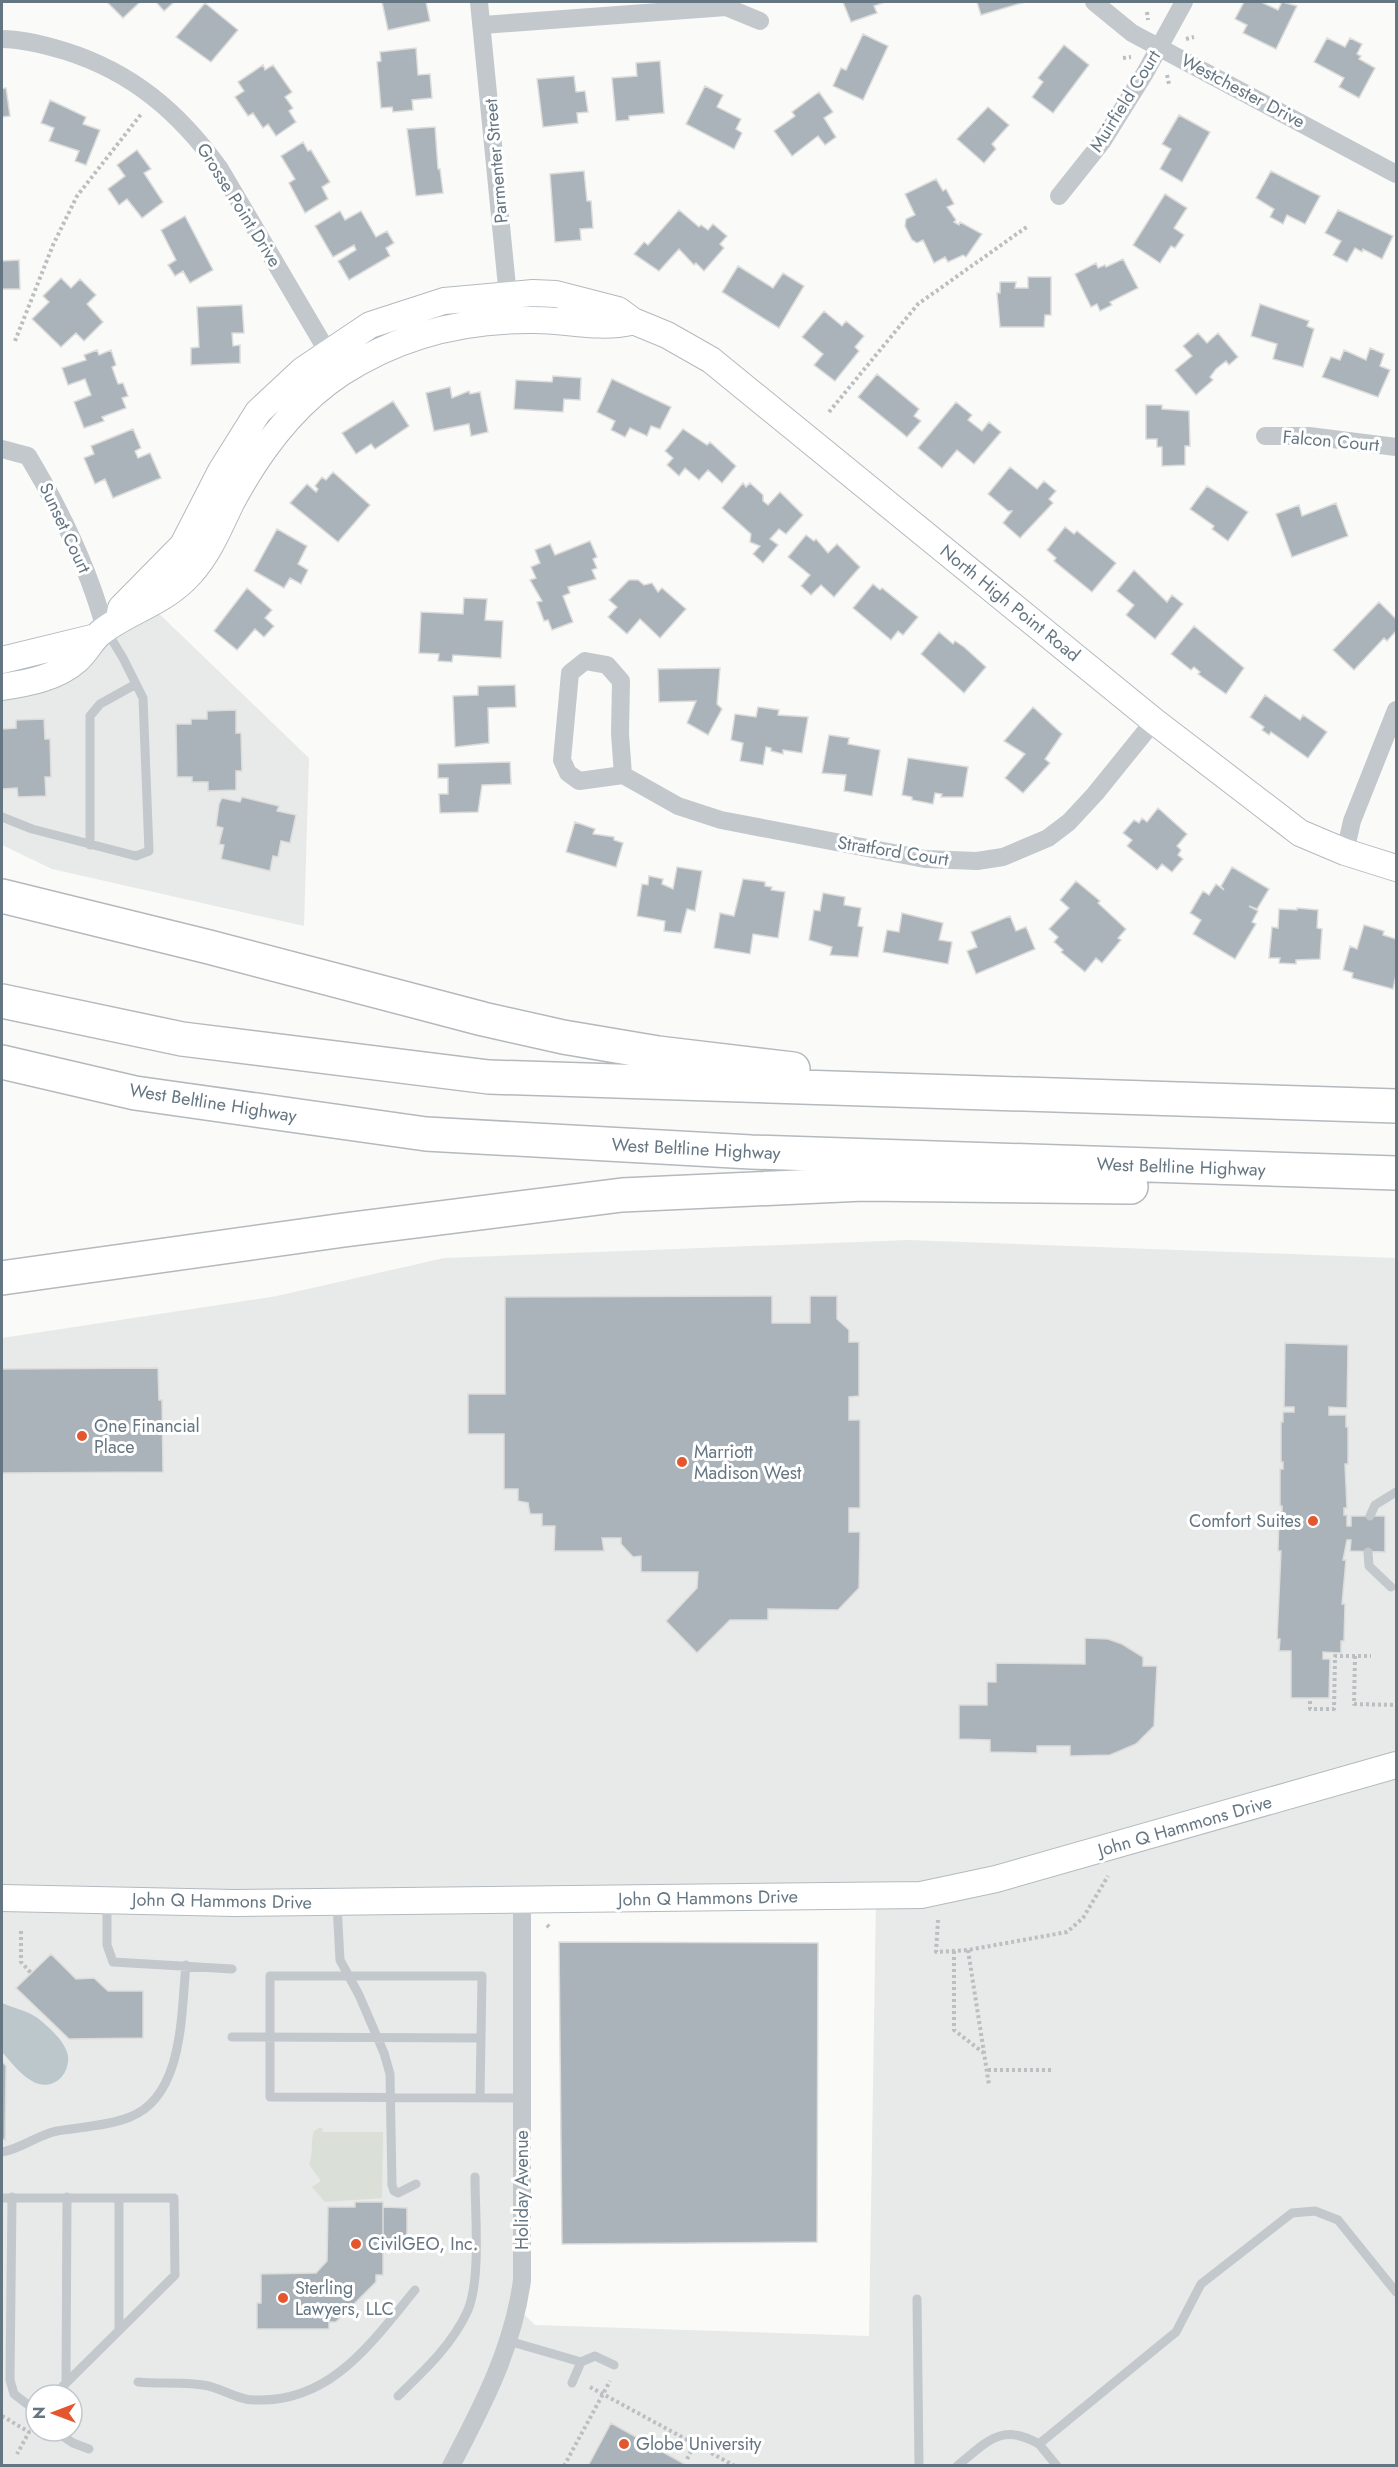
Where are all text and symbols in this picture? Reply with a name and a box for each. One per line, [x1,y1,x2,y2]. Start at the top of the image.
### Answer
street label: Muirfield Court [1083,44,1167,157]
street label: Westchester Drive [1176,47,1310,135]
street label: Parmenter Street [478,97,514,224]
street label: Grosse Point Drive [190,138,288,272]
street label: Falcon Court [1282,424,1381,458]
street label: Sunset Court [33,478,98,578]
street label: North High Point Road [934,538,1086,668]
street label: Stratford Court [836,829,951,873]
street label: West Beltline Highway [127,1077,299,1129]
street label: West Beltline Highway [611,1132,781,1166]
street label: West Beltline Highway [1096,1151,1266,1183]
place label: One Financial Place [94,1413,200,1460]
marker: One Financial Place [75,1429,89,1443]
place label: Marriott Madison West [694,1439,802,1486]
marker: Marriott Madison West [675,1455,689,1469]
place label: Comfort Suites [1189,1508,1301,1534]
marker: Comfort Suites [1306,1514,1320,1528]
street label: John Q Hammons Drive [1093,1789,1275,1864]
street label: John Q Hammons Drive [616,1883,798,1913]
street label: John Q Hammons Drive [130,1886,312,1916]
street label: Holiday Avenue [509,2130,535,2250]
place label: CivilGEO, Inc. [368,2231,478,2257]
marker: CivilGEO, Inc. [349,2237,363,2251]
place label: Sterling Lawyers, LLC [295,2275,394,2322]
marker: Sterling Lawyers, LLC [276,2291,290,2305]
north arrow [24,2383,84,2443]
text: N [28,2407,51,2419]
place label: Globe University [636,2431,762,2457]
marker: Globe University [617,2437,631,2451]

